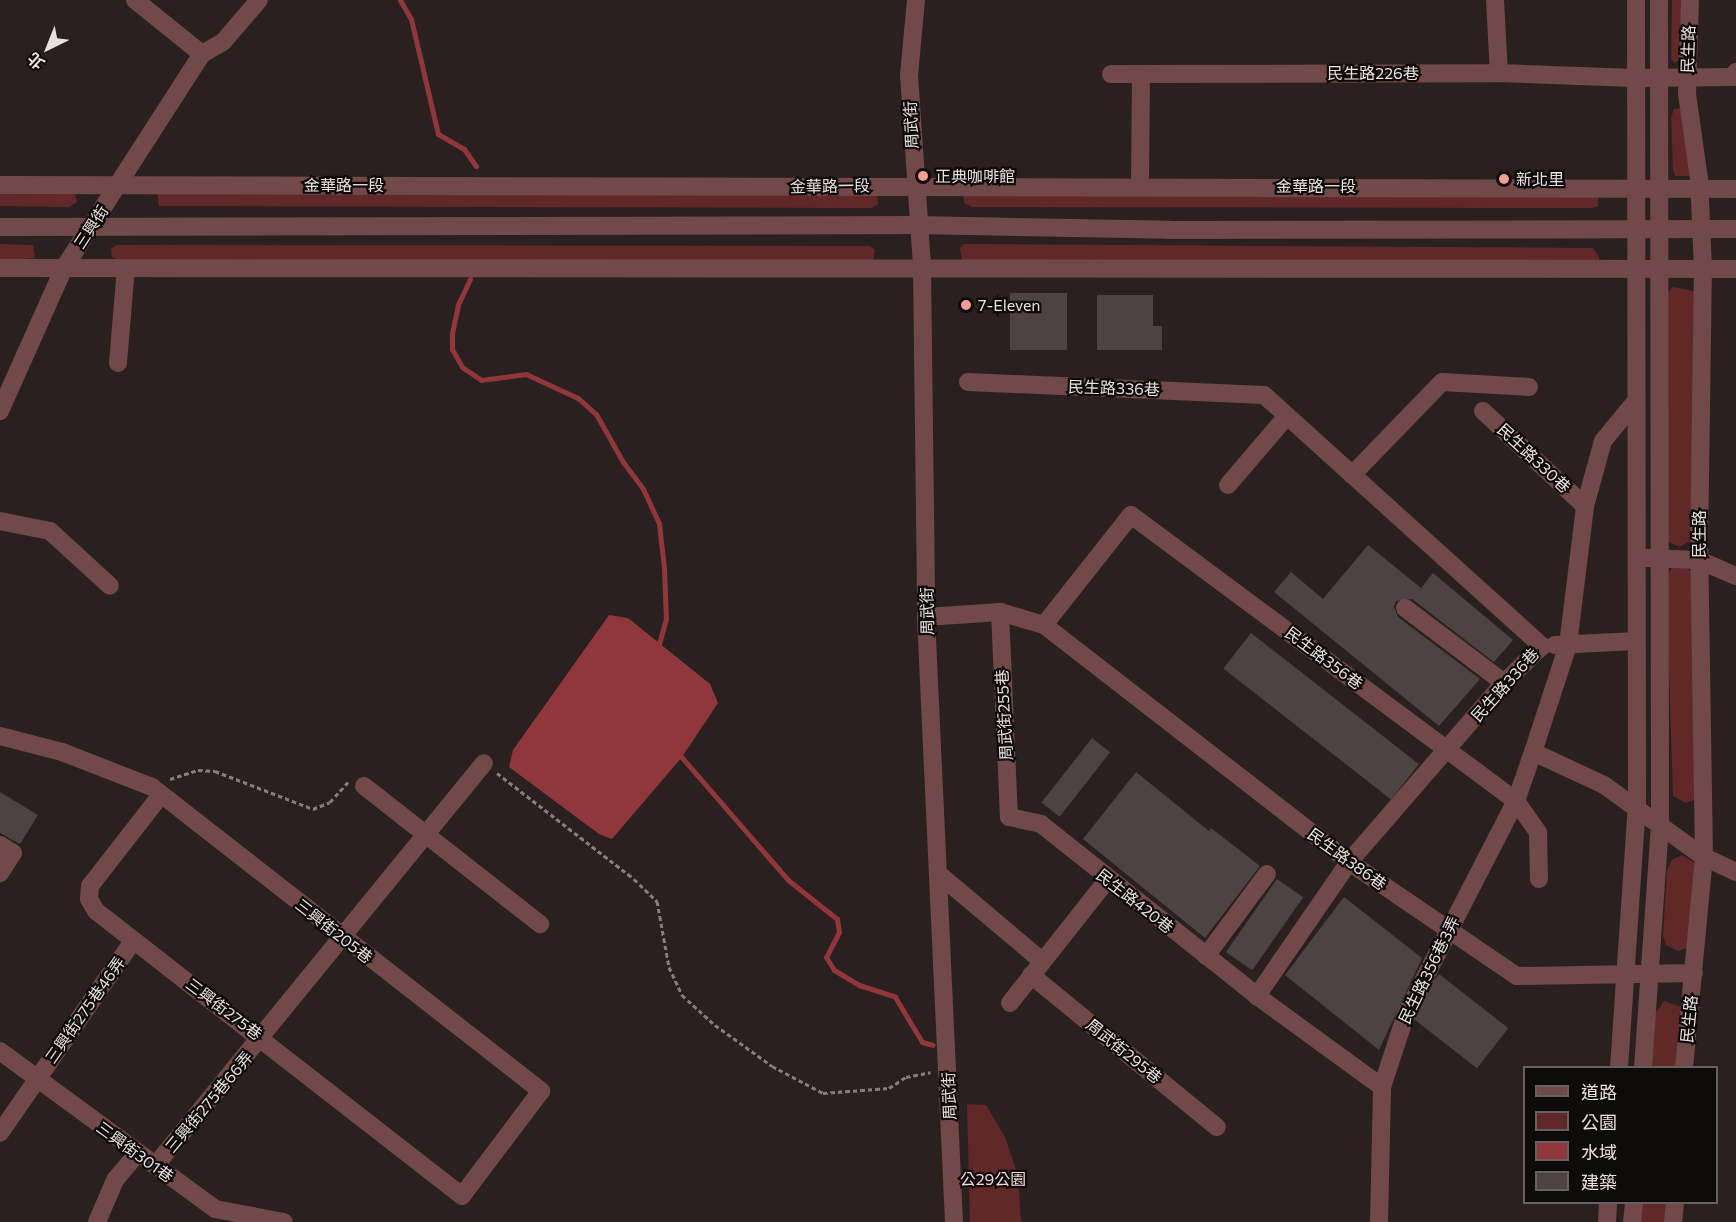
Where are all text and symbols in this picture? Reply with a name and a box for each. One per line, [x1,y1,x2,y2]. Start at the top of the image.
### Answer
north arrow [18,18,78,78]
street label: 民生路 [1678,25,1698,73]
text: 北 [23,49,48,74]
street label: 民生路226巷 [1327,63,1419,83]
street label: 周武街 [900,101,922,149]
place label: 正典咖啡館 [935,166,1015,186]
marker: 正典咖啡館 [916,169,930,183]
place label: 新北里 [1516,169,1564,189]
marker: 新北里 [1497,172,1511,186]
street label: 金華路一段 [304,175,384,195]
street label: 金華路一段 [790,176,870,196]
street label: 金華路一段 [1276,176,1356,196]
street label: 三興街 [70,202,112,252]
place label: 7-Eleven [978,295,1041,315]
marker: 7-Eleven [959,298,973,312]
street label: 民生路336巷 [1068,377,1160,399]
street label: 民生路330巷 [1494,419,1574,497]
street label: 民生路 [1689,510,1709,558]
street label: 周武街 [917,587,937,635]
street label: 民生路356巷 [1281,623,1367,693]
street label: 民生路336巷 [1467,644,1543,726]
street label: 周武街255巷 [992,669,1016,761]
street label: 民生路386巷 [1304,824,1390,894]
street label: 民生路420巷 [1093,865,1177,937]
street label: 三興街205巷 [292,895,376,967]
street label: 民生路356巷3弄 [1395,913,1463,1027]
street label: 三興街275巷46弄 [41,953,129,1067]
street label: 三興街275巷 [182,974,266,1044]
street label: 民生路 [1677,994,1701,1044]
street label: 周武街295巷 [1082,1015,1166,1087]
street label: 三興街275巷66弄 [161,1048,257,1156]
legend [1523,1066,1718,1204]
street label: 周武街 [939,1072,959,1120]
text: 道路 [1581,1081,1617,1103]
text: 公園 [1581,1111,1617,1133]
street label: 三興街301巷 [93,1118,177,1186]
text: 水域 [1581,1141,1617,1163]
park label: 公29公園 [960,1169,1026,1189]
text: 建築 [1581,1171,1617,1193]

